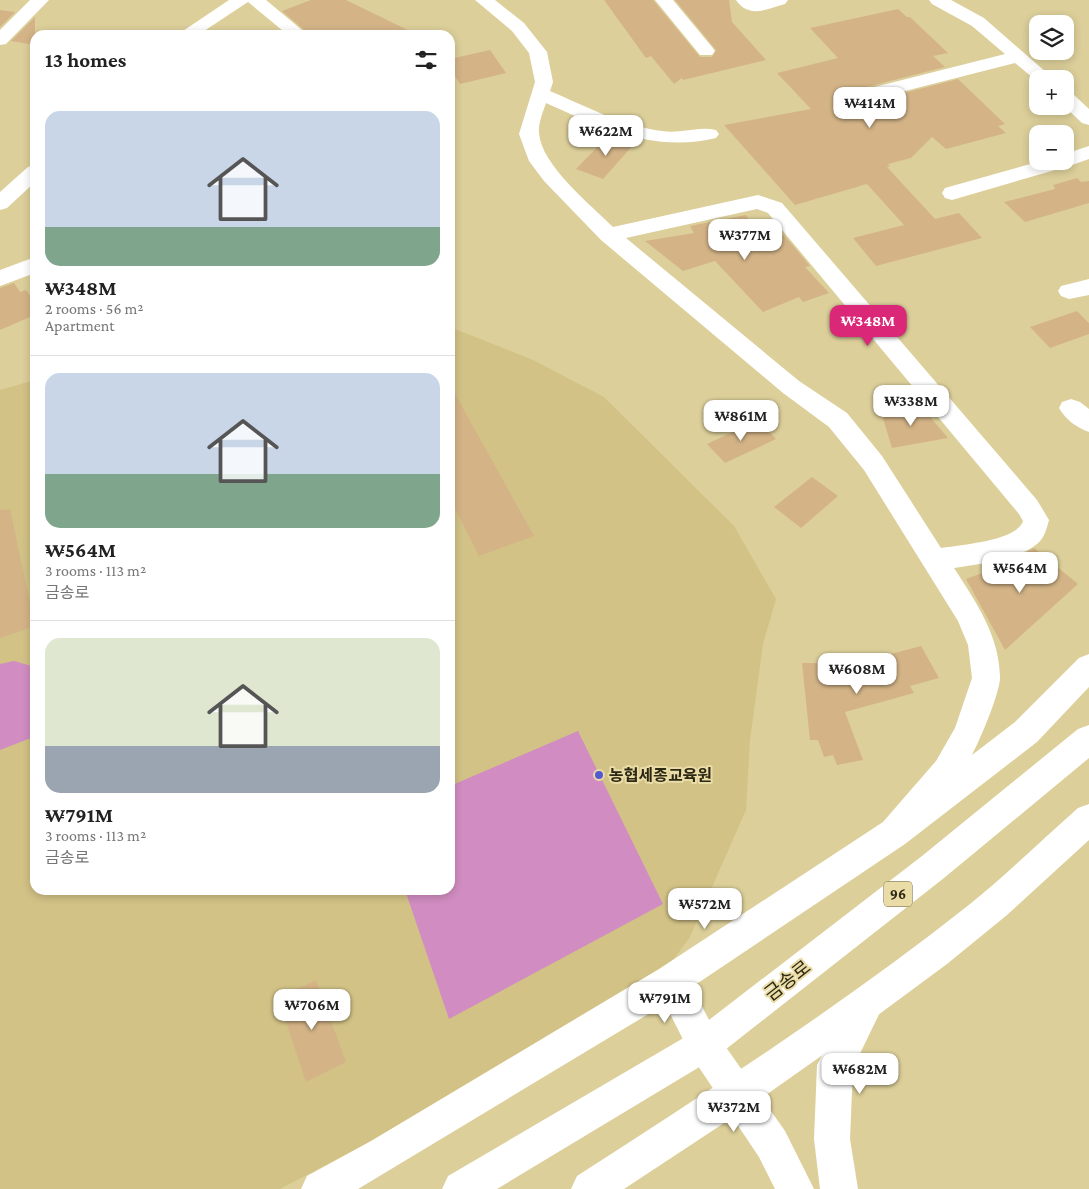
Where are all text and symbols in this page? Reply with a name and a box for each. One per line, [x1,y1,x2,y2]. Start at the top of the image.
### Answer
map controls [1029,15,1074,170]
button: layers [1029,15,1074,60]
icon: filters [412,46,440,74]
text: 13 homes [45,48,126,72]
button: + [1029,70,1074,115]
pin: ₩414M [835,86,905,129]
text: ₩414M [844,94,896,111]
pin: ₩622M [571,114,641,157]
text: ₩622M [579,122,633,139]
button: − [1029,125,1074,170]
icon: home [198,144,288,234]
pin: ₩377M [710,218,780,261]
text: ₩377M [719,226,771,243]
text: ₩348M [45,276,117,300]
text: 2 rooms · 56 m² [45,300,144,317]
pin: ₩348M [833,304,903,347]
text: ₩348M [841,312,895,329]
text: Apartment [45,317,115,334]
pin: ₩338M [876,384,946,427]
text: ₩338M [884,392,938,409]
pin: ₩861M [706,400,776,442]
icon: home [198,406,288,496]
text: ₩861M [715,407,767,424]
text: ₩564M [45,538,116,562]
pin: ₩564M [985,552,1055,594]
text: ₩564M [993,559,1047,576]
text: 3 rooms · 113 m² [45,562,146,579]
text: 금송로 [45,584,89,601]
pin: ₩608M [822,652,892,695]
text: ₩608M [829,660,885,677]
icon: home [198,671,288,761]
place label: 농협세종교육원 [609,767,712,784]
marker: 농협세종교육원 [593,769,605,781]
text: ₩791M [45,803,113,827]
text: 3 rooms · 113 m² [45,827,146,844]
text: 금송로 [45,849,89,866]
road number: 96 [884,882,912,906]
pin: ₩572M [670,888,740,930]
text: ₩572M [679,895,731,912]
street label: 금송로 [760,956,814,1005]
pin: ₩791M [630,982,700,1024]
pin: ₩706M [277,988,347,1031]
text: ₩791M [639,989,691,1006]
text: ₩706M [284,996,340,1013]
pin: ₩682M [825,1052,895,1095]
text: ₩682M [832,1060,888,1077]
pin: ₩372M [699,1090,769,1133]
text: ₩372M [708,1098,760,1115]

